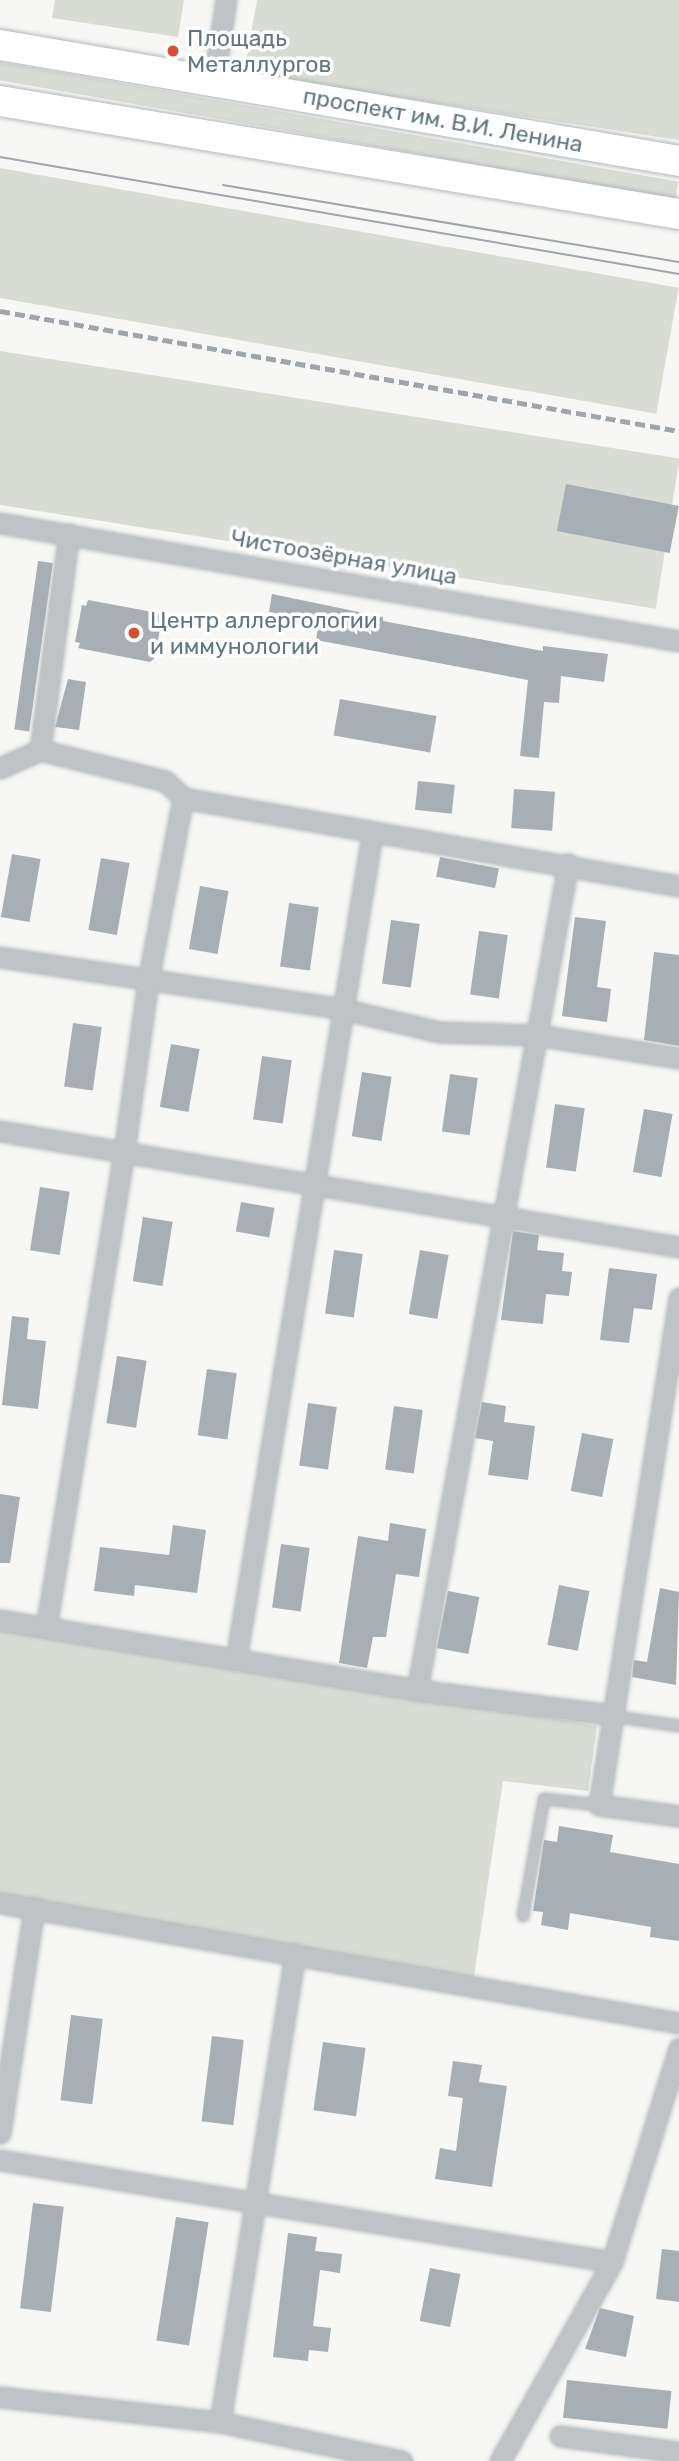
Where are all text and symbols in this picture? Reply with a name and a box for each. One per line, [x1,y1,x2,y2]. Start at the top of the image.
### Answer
place label: Площадь Металлургов [187,24,331,78]
marker: Площадь Металлургов [165,43,181,59]
street label: проспект им. В.И. Ленина [301,82,585,158]
street label: Чистоозёрная улица [229,523,459,591]
place label: Центр аллергологии и иммунологии [150,606,378,660]
marker: Центр аллергологии и иммунологии [124,623,144,643]

